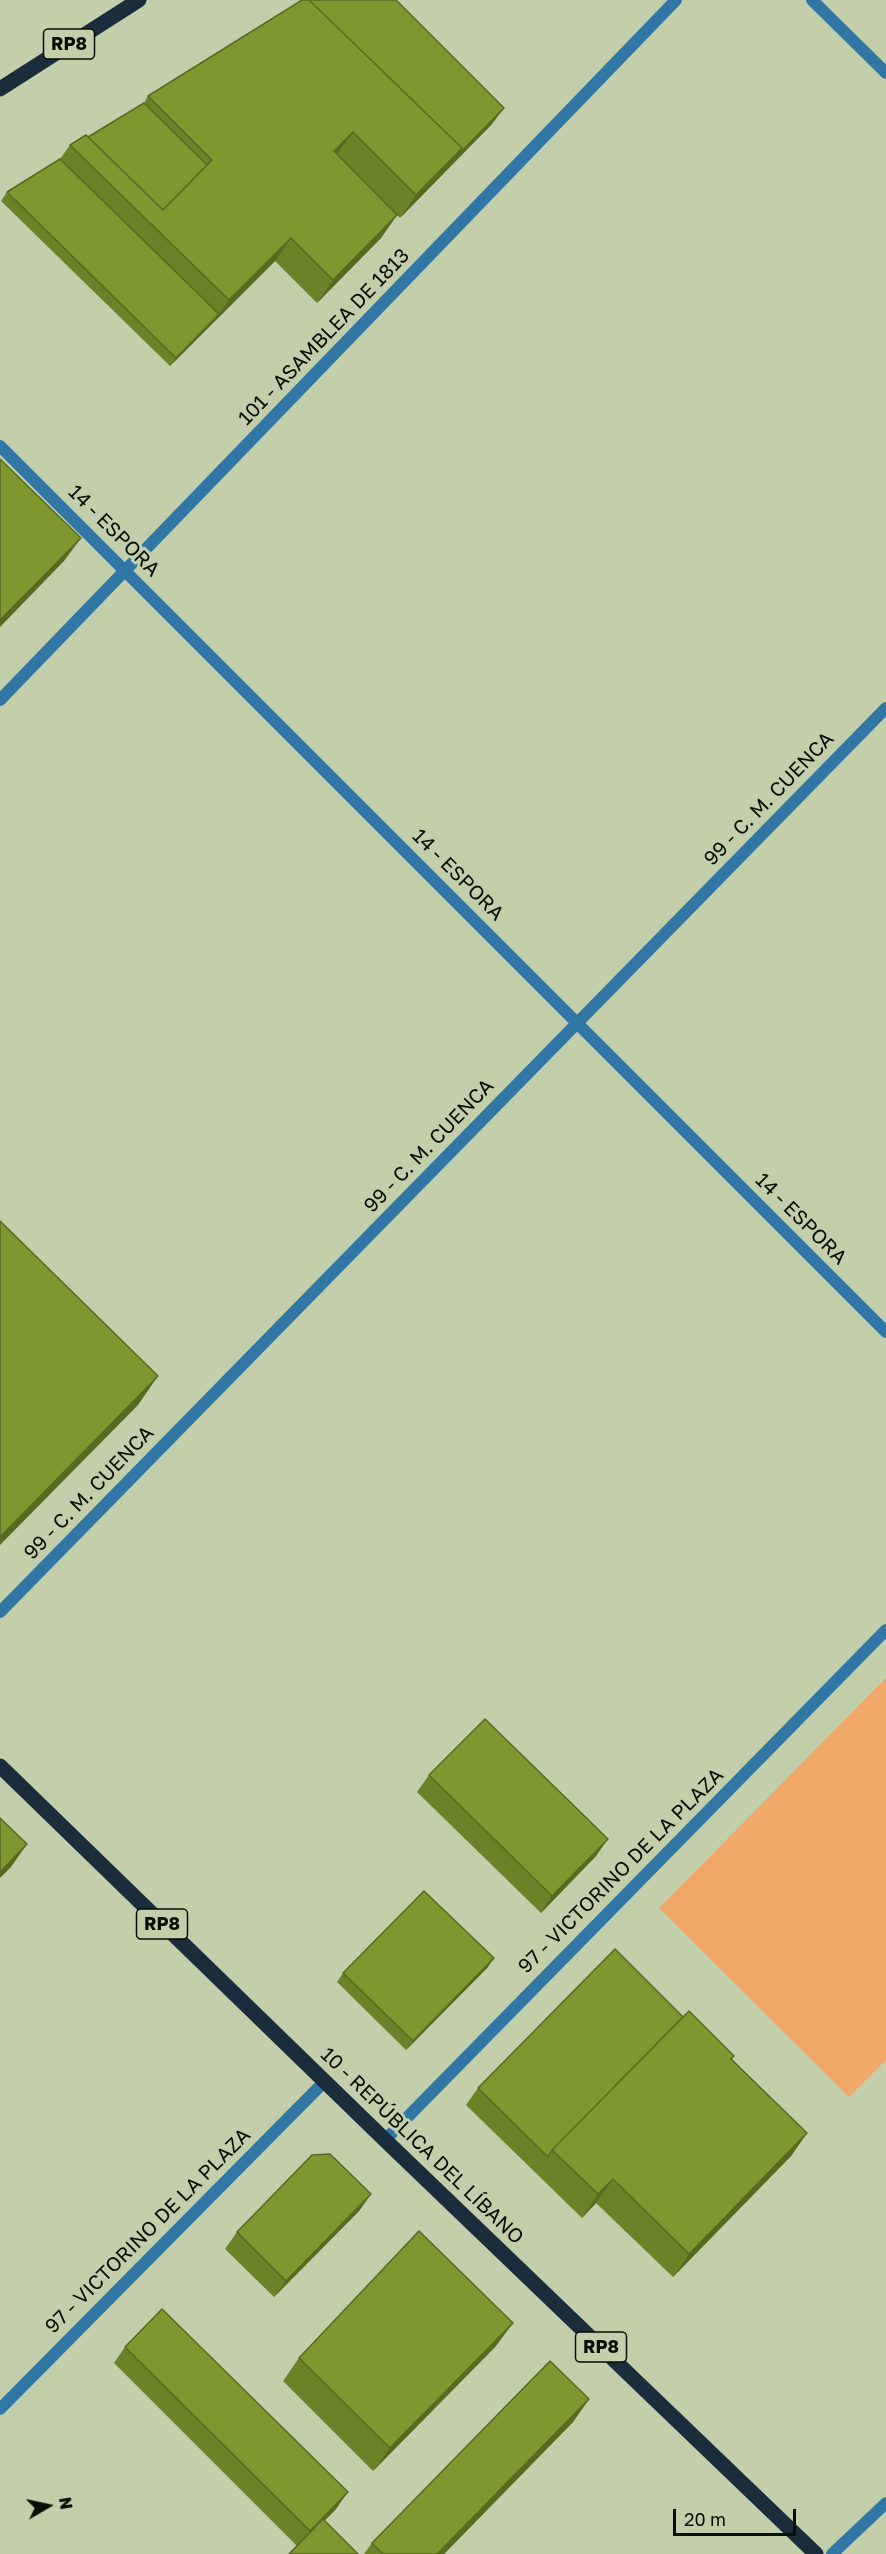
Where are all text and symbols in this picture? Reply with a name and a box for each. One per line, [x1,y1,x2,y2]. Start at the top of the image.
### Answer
road number: RP8 [44,29,94,59]
street label: 101 - ASAMBLEA DE 1813 [234,244,414,430]
street label: 14 - ESPORA [63,480,165,582]
street label: 99 - C. M. CUENCA [699,727,839,871]
street label: 14 - ESPORA [407,824,509,926]
street label: 99 - C. M. CUENCA [359,1074,499,1218]
street label: 14 - ESPORA [750,1168,852,1270]
street label: 99 - C. M. CUENCA [19,1421,159,1565]
street label: 97 - VICTORINO DE LA PLAZA [513,1763,729,1979]
road number: RP8 [136,1909,188,1939]
street label: 10 - REPÚBLICA DEL LÍBANO [316,2043,528,2249]
street label: 97 - VICTORINO DE LA PLAZA [40,2123,256,2339]
road number: RP8 [576,2332,626,2362]
north arrow [18,2476,78,2536]
text: N [55,2496,77,2511]
scale bar [676,2497,799,2535]
text: 20 m [684,2508,726,2530]

